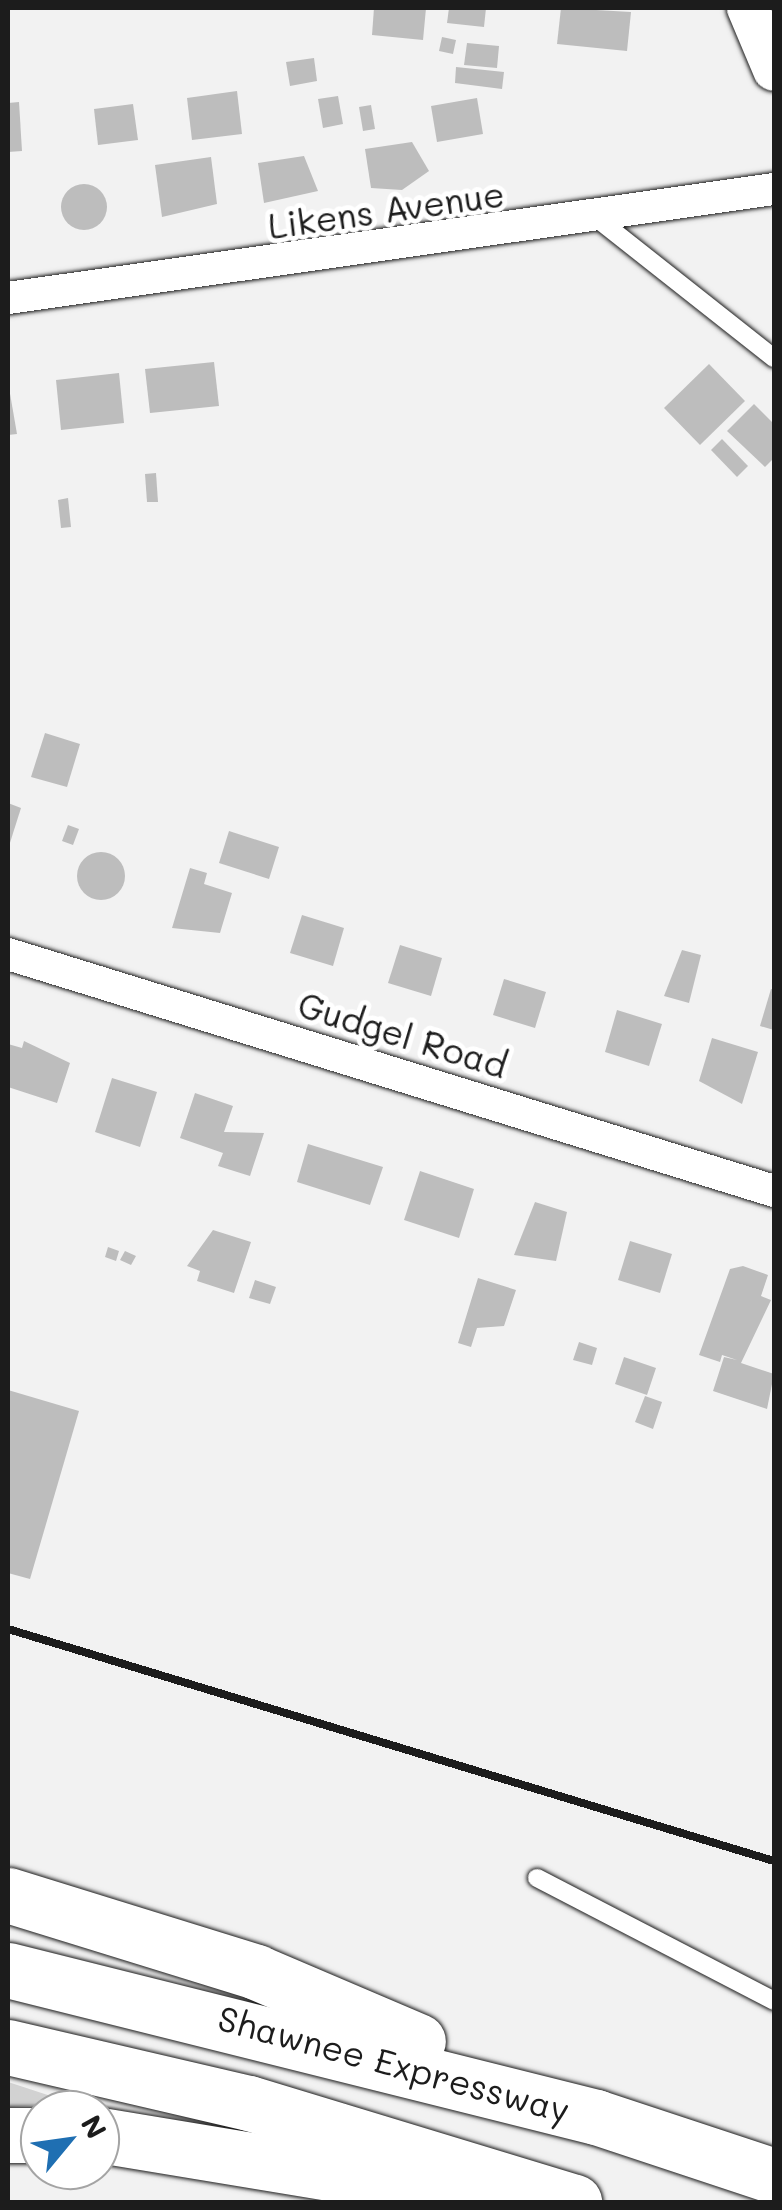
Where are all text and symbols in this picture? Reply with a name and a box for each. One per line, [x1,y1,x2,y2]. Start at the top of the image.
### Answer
street label: Likens Avenue [265,172,507,246]
street label: Gudgel Road [293,982,513,1086]
street label: Shawnee Expressway [214,1996,574,2130]
north arrow [20,2090,120,2190]
text: N [74,2108,115,2144]

